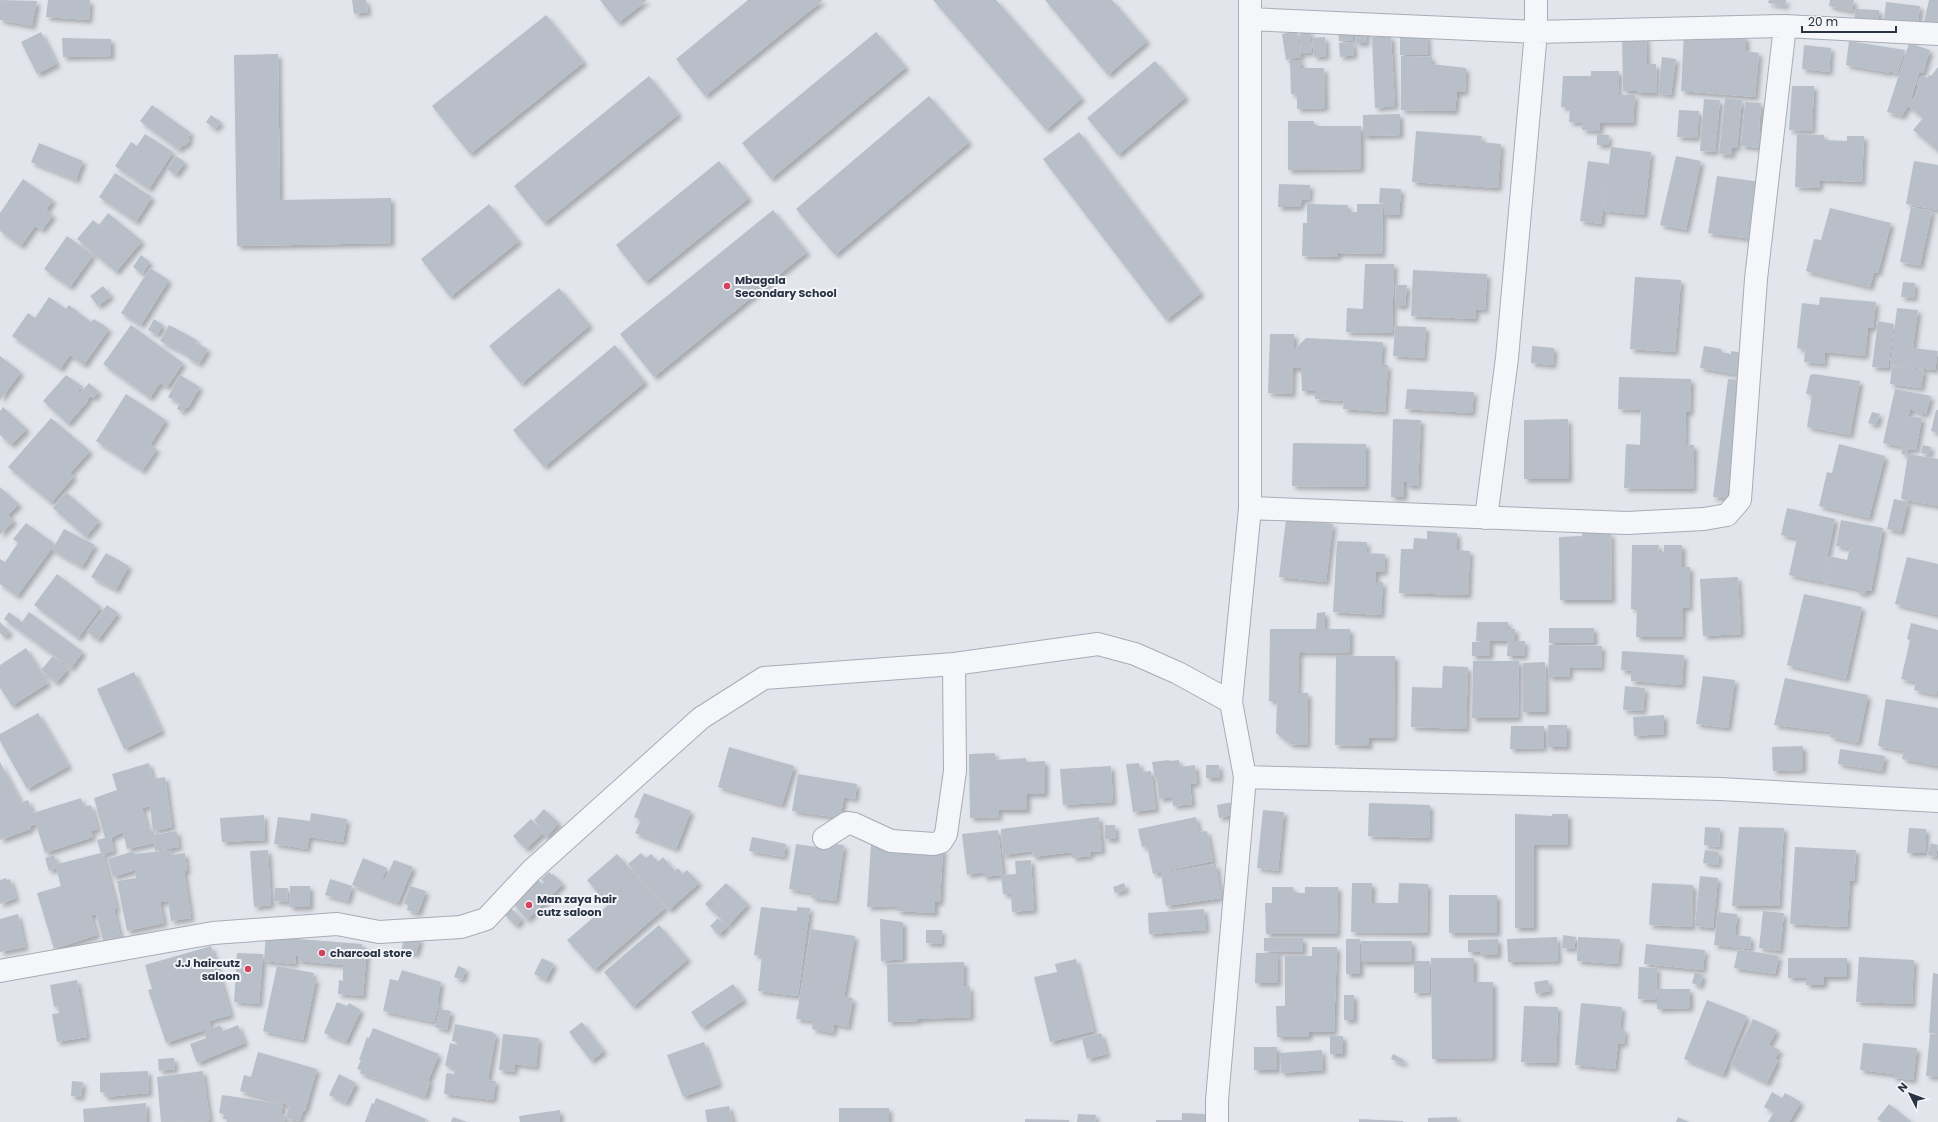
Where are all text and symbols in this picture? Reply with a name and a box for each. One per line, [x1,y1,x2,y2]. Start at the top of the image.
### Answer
scale bar [1802,8,1896,34]
text: 20 m [1808,13,1838,30]
place label: Mbagala Secondary School [735,272,837,301]
marker: Mbagala Secondary School [722,281,732,291]
place label: Man zaya hair cutz saloon [537,891,617,920]
marker: Man zaya hair cutz saloon [524,900,534,910]
place label: charcoal store [330,945,412,961]
marker: charcoal store [317,948,327,958]
place label: J.J haircutz saloon [175,955,241,984]
marker: J.J haircutz saloon [243,964,253,974]
north arrow [1890,1074,1930,1114]
text: N [1894,1079,1911,1096]

